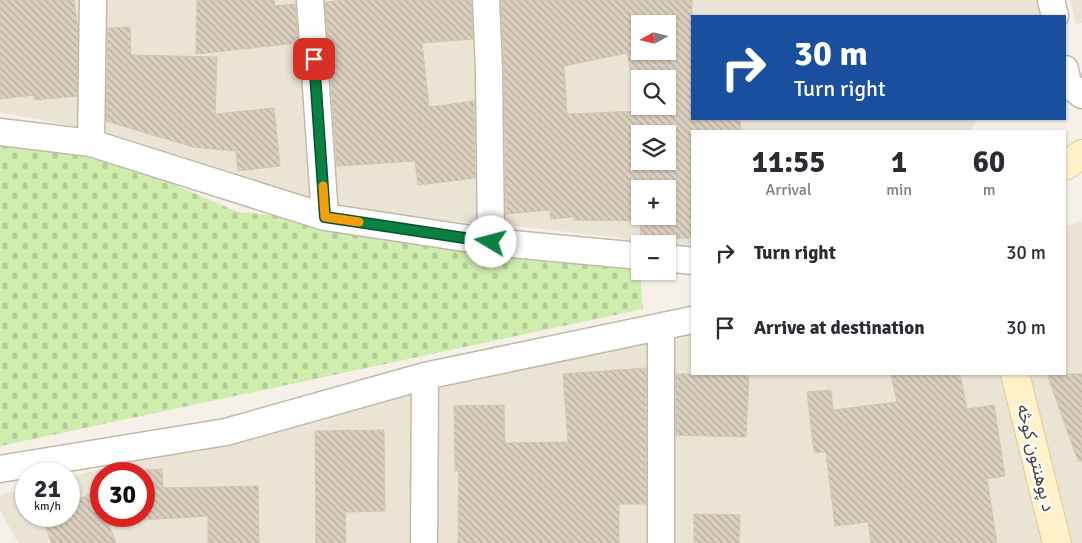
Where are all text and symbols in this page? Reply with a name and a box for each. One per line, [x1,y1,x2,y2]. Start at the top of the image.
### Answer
north arrow [631,15,676,60]
map controls [631,15,676,280]
text: 30 m [794,32,868,75]
icon: right [711,35,776,100]
pin [293,38,335,80]
icon: arrive [300,45,328,73]
button: search [631,70,676,115]
text: Turn right [794,75,886,102]
button: layers [631,125,676,170]
text: 11:55 [752,144,825,181]
text: 1 [891,144,907,181]
text: 60 [973,144,1005,181]
button: + [631,180,676,225]
text: Arrival [766,180,812,200]
text: min [886,180,912,200]
text: m [983,180,995,200]
position arrow [464,215,516,267]
button: − [631,235,676,280]
icon: right [711,239,739,267]
text: Turn right [754,241,836,265]
text: 30 m [1006,241,1046,265]
icon: arrive [711,314,739,342]
text: Arrive at destination [754,316,925,340]
text: 30 m [1006,316,1046,340]
street label: د پوهنتون کوڅه [1012,402,1060,514]
speed limit sign: 30 [90,462,155,527]
text: 21 [34,473,61,504]
text: km/h [34,499,61,514]

